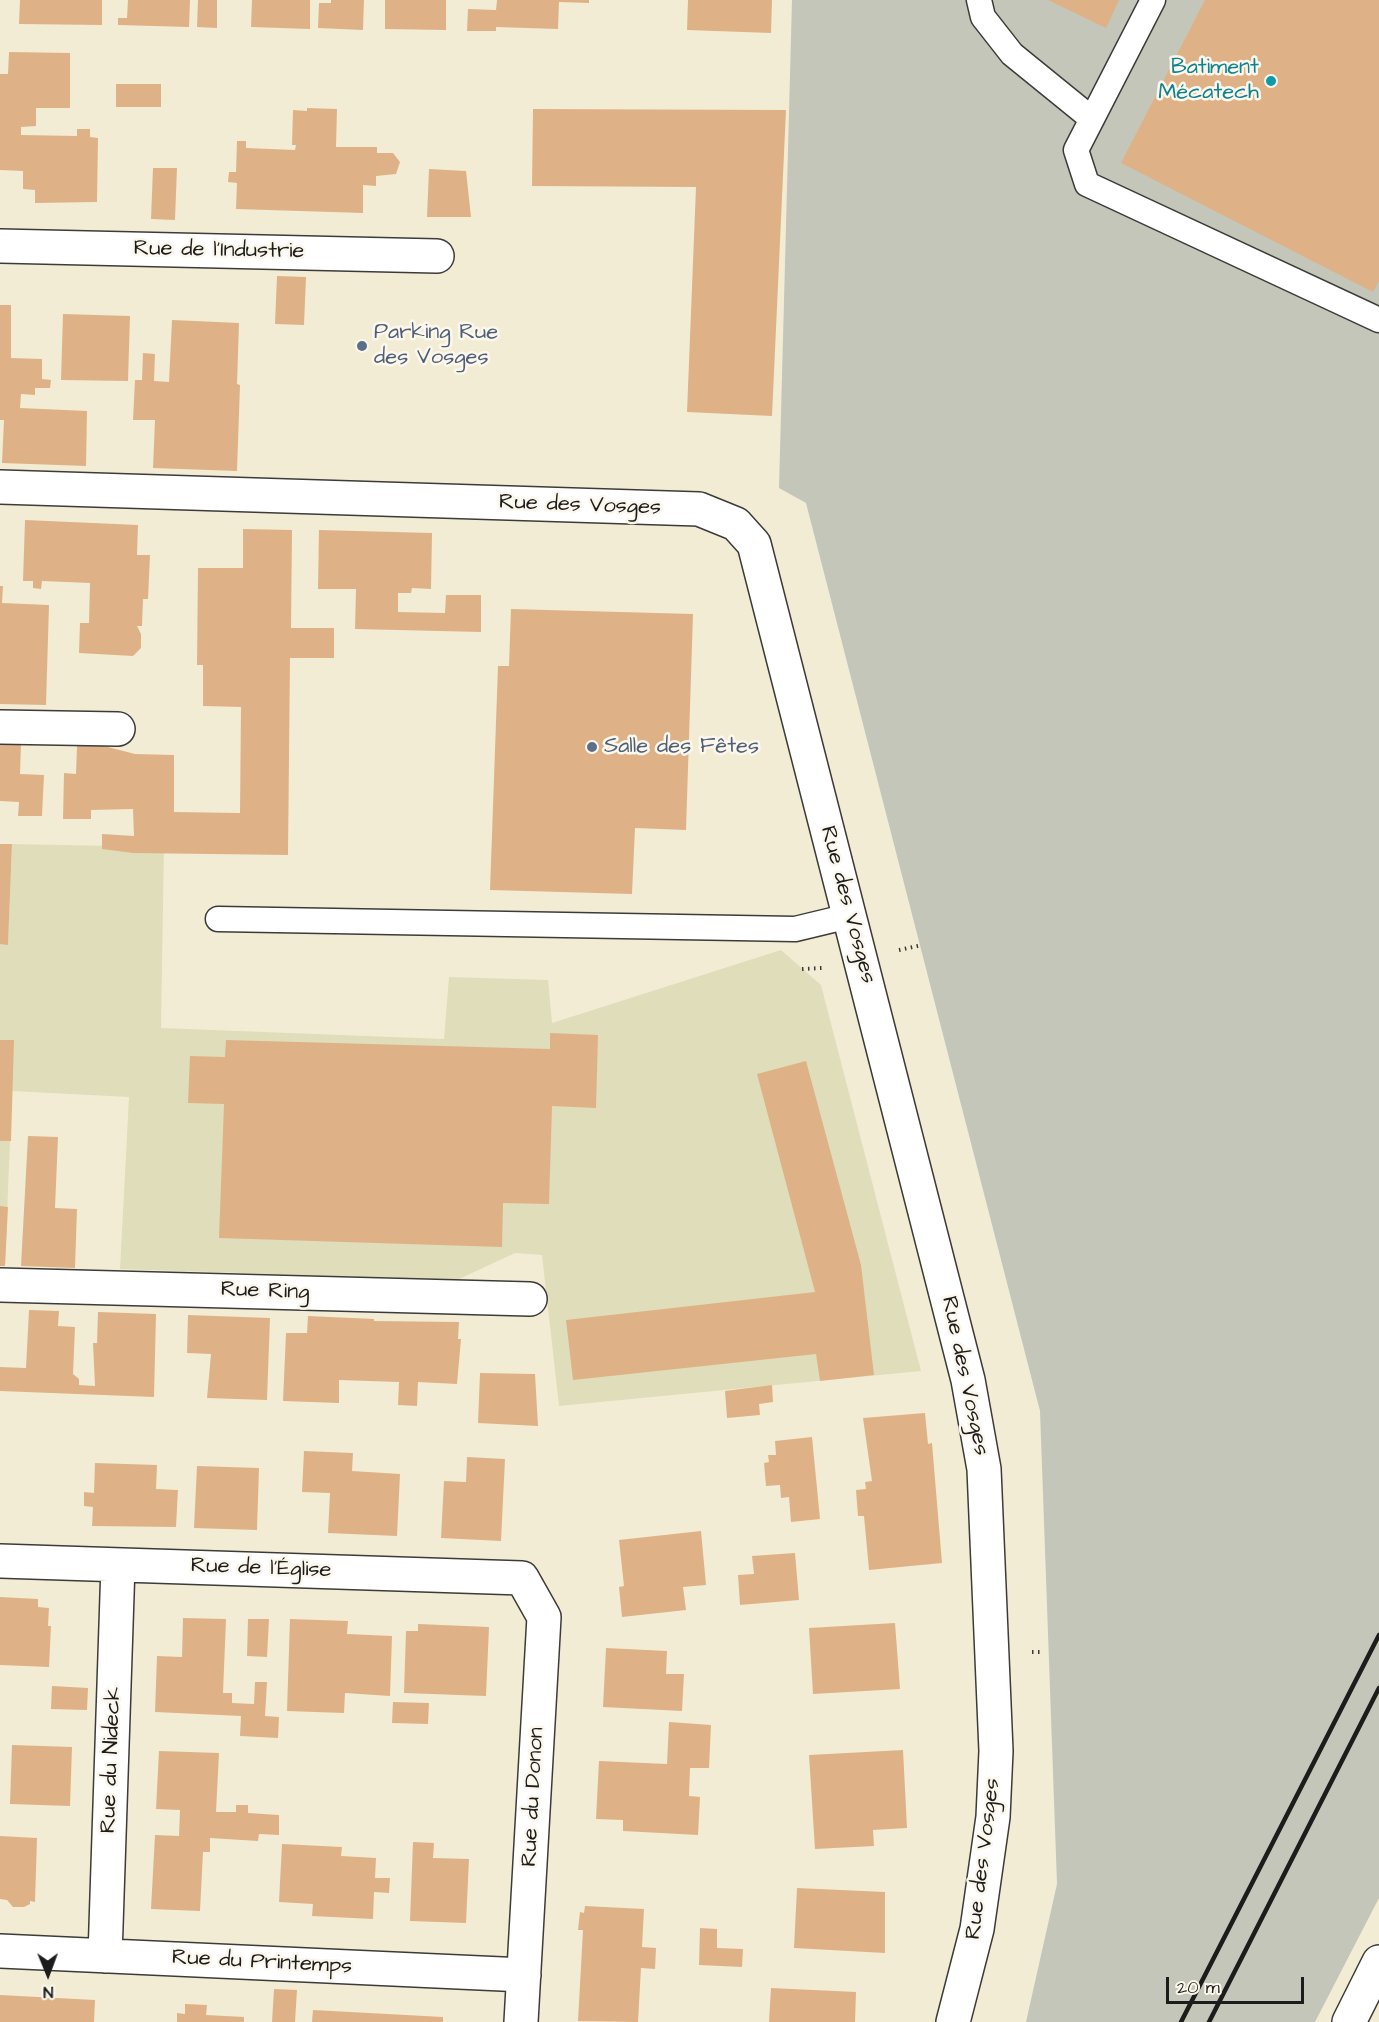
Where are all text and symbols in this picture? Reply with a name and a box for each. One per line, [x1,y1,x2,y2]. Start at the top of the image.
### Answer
place label: Batiment Mécatech [1158,55,1259,106]
marker: Batiment Mécatech [1264,74,1278,88]
street label: Rue de l'Industrie [133,236,305,266]
place label: Parking Rue des Vosges [374,320,498,372]
marker: Parking Rue des Vosges [355,339,369,353]
street label: Rue des Vosges [499,490,661,522]
place label: Salle des Fêtes [604,734,759,760]
marker: Salle des Fêtes [585,740,599,754]
street label: Rue des Vosges [813,823,881,987]
street label: Rue Ring [220,1277,310,1307]
street label: Rue des Vosges [934,1294,994,1458]
street label: Rue de l'Église [190,1553,332,1585]
street label: Rue du Nideck [96,1686,128,1834]
street label: Rue du Donon [517,1726,551,1868]
street label: Rue des Vosges [961,1777,1007,1941]
north arrow [18,1944,78,2004]
street label: Rue du Printemps [171,1945,353,1981]
scale bar [1169,1965,1307,2003]
text: 20 m [1177,1975,1220,2000]
text: N [43,1981,54,2003]

